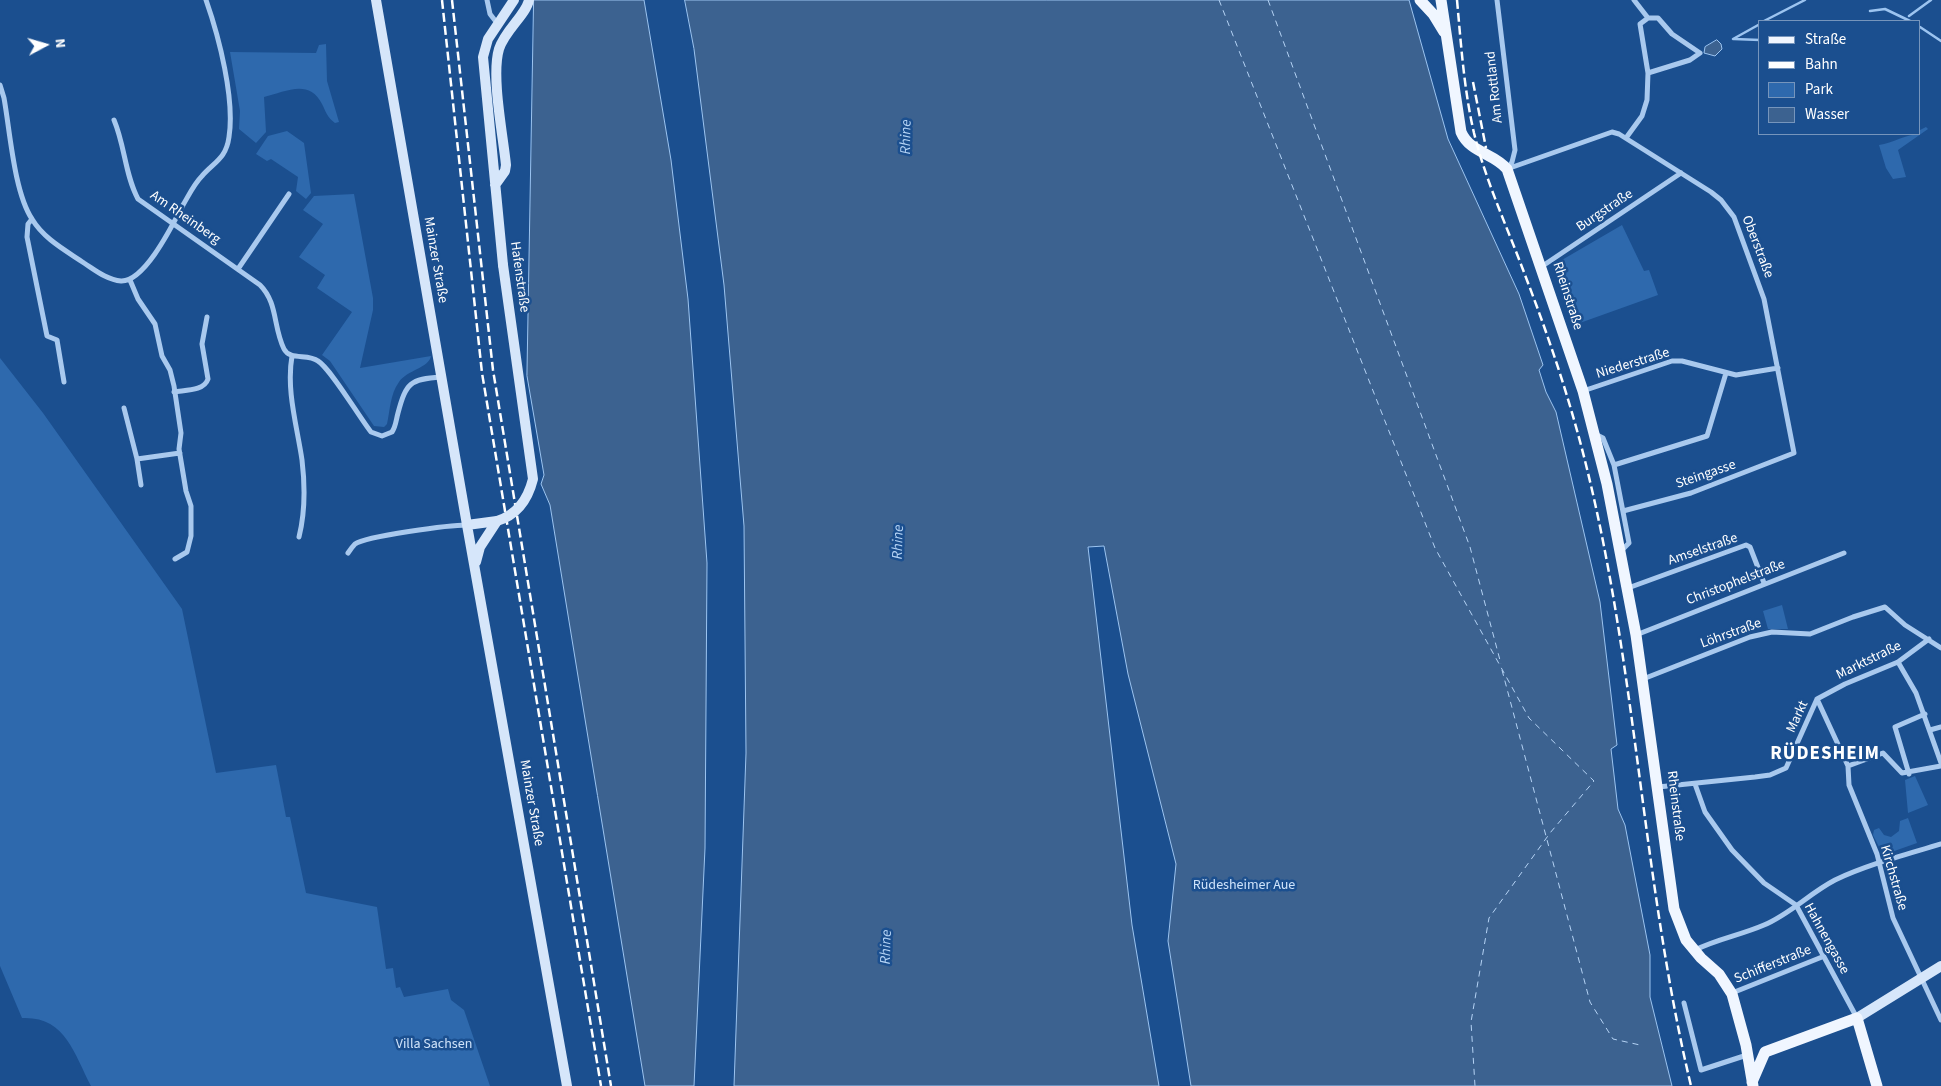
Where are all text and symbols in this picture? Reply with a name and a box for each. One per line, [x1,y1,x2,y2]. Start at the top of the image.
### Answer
north arrow [20,20,70,70]
legend [1758,20,1921,135]
text: Straße [1805,29,1846,50]
text: N [49,38,70,49]
street label: Am Rottland [1483,50,1507,124]
text: Bahn [1805,54,1838,75]
text: Park [1805,79,1833,100]
text: Wasser [1805,104,1849,125]
water label: Rhine [898,119,916,155]
street label: Burgstraße [1574,186,1636,236]
street label: Am Rheinberg [147,188,223,248]
street label: Oberstraße [1737,213,1777,281]
street label: Mainzer Straße [419,216,451,304]
street label: Hafenstraße [506,240,532,314]
street label: Rheinstraße [1548,260,1586,332]
street label: Niederstraße [1594,345,1672,383]
street label: Steingasse [1674,457,1738,493]
water label: Rhine [889,524,909,560]
street label: Amselstraße [1666,530,1740,570]
street label: Christophelstraße [1684,556,1788,610]
street label: Löhrstraße [1698,615,1764,653]
street label: Marktstraße [1834,638,1904,684]
street label: Markt [1783,698,1813,736]
district label: RÜDESHEIM [1769,744,1881,766]
street label: Mainzer Straße [515,759,547,847]
street label: Rheinstraße [1662,770,1688,842]
street label: Kirchstraße [1876,843,1910,913]
park label: Rüdesheimer Aue [1193,878,1295,894]
street label: Hahnengasse [1800,901,1852,977]
water label: Rhine [877,929,897,965]
street label: Schifferstraße [1732,942,1814,988]
park label: Villa Sachsen [396,1037,472,1053]

